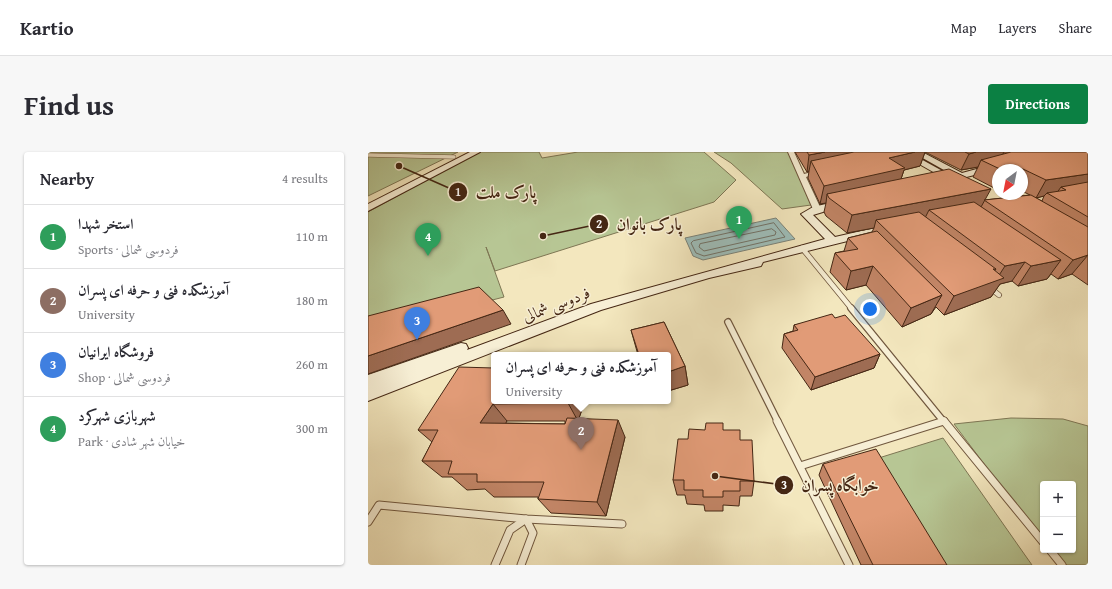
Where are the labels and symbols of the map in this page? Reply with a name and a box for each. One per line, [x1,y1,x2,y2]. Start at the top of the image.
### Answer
north arrow [992,164,1028,200]
callout: پارک ملت [448,178,545,207]
text: پارک ملت [476,179,538,205]
text: 1 [455,183,461,200]
pin: 1 [726,206,752,239]
callout: پارک بانوان [589,210,690,239]
text: پارک بانوان [616,211,683,237]
text: 2 [596,215,602,232]
pin: 4 [415,223,441,256]
street label: فردوسی شمالی [519,280,593,328]
your location [860,299,880,319]
pin: 3 [404,307,430,340]
pin: 2 [568,417,594,450]
callout: خوابگاه پسران [774,471,887,500]
text: خوابگاه پسران [801,472,879,498]
text: 3 [781,476,787,493]

